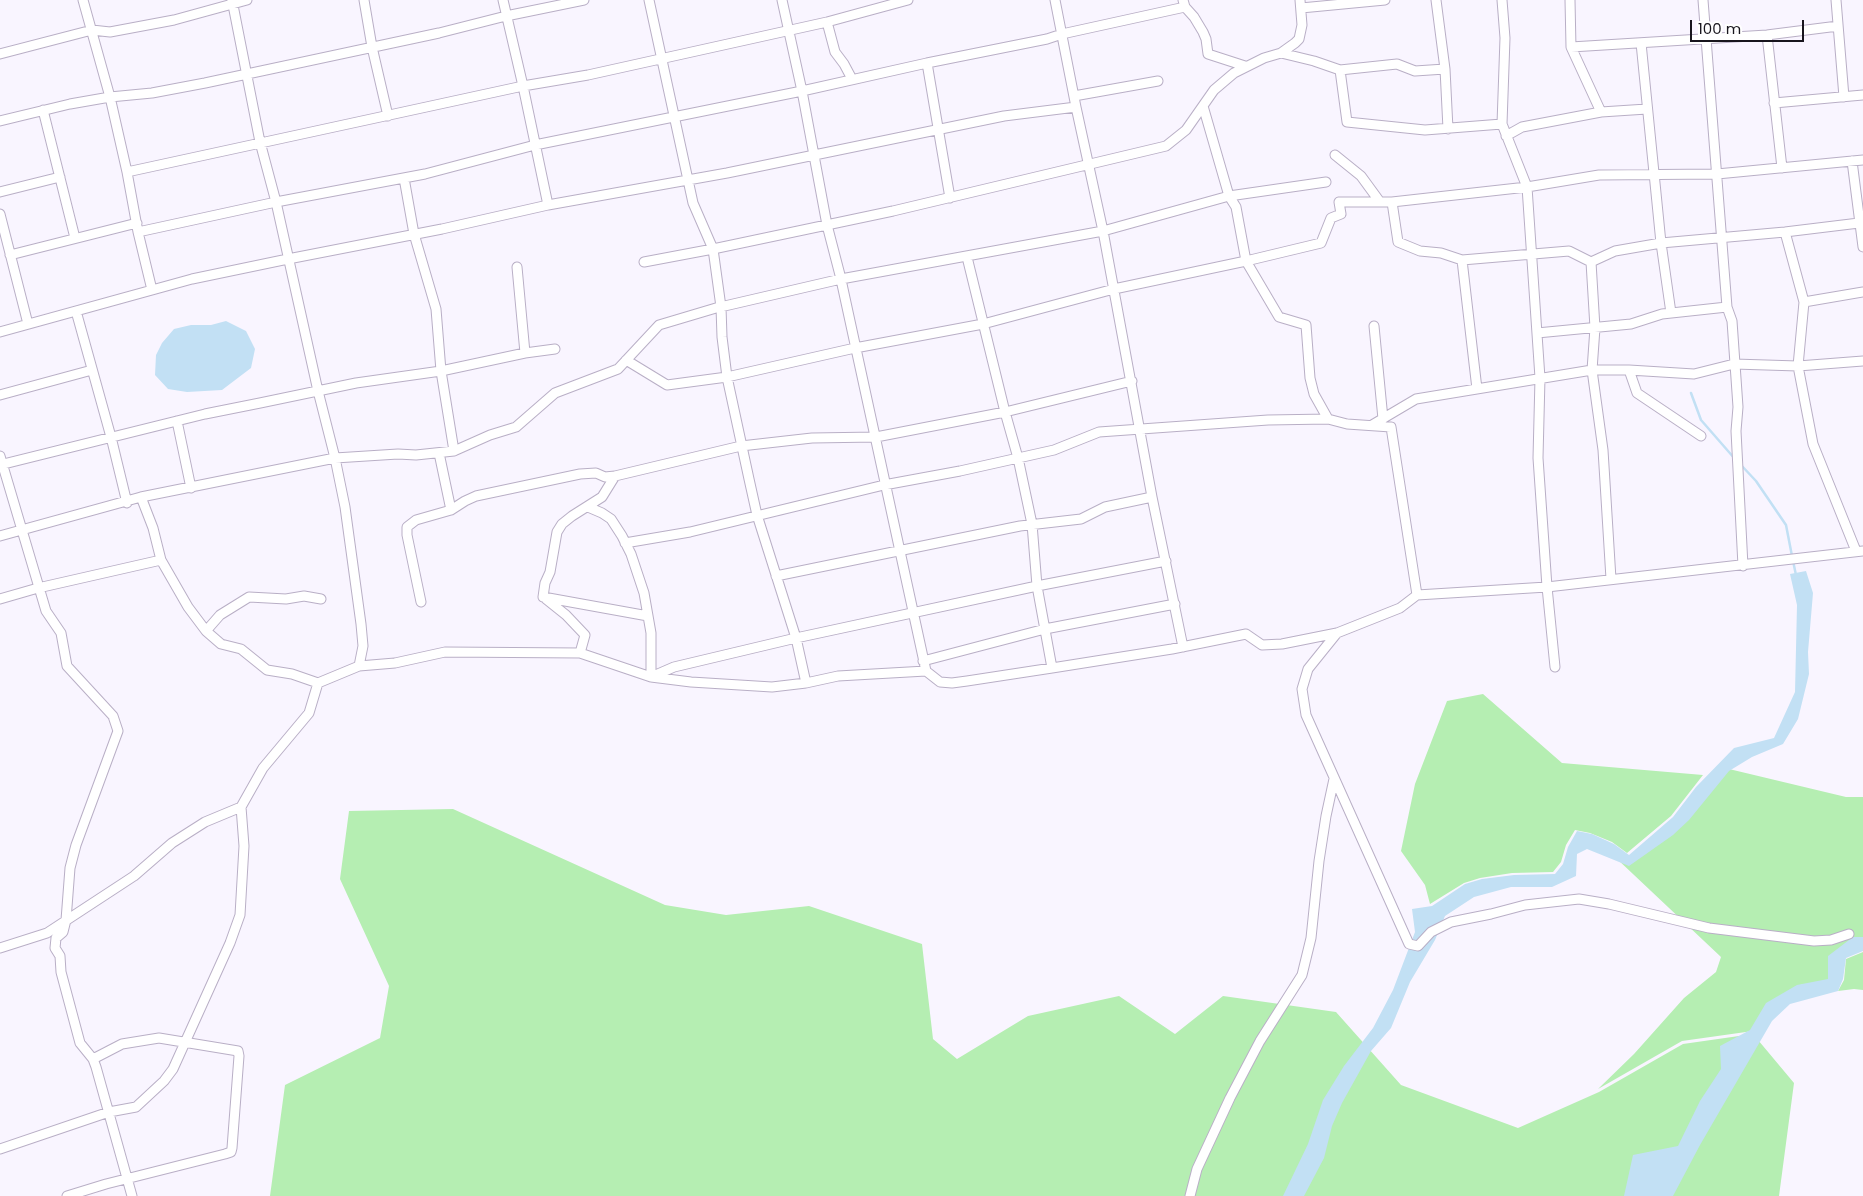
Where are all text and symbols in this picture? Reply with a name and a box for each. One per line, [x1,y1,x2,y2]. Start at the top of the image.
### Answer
scale bar [1693,10,1807,42]
text: 100 m [1698,18,1741,39]

